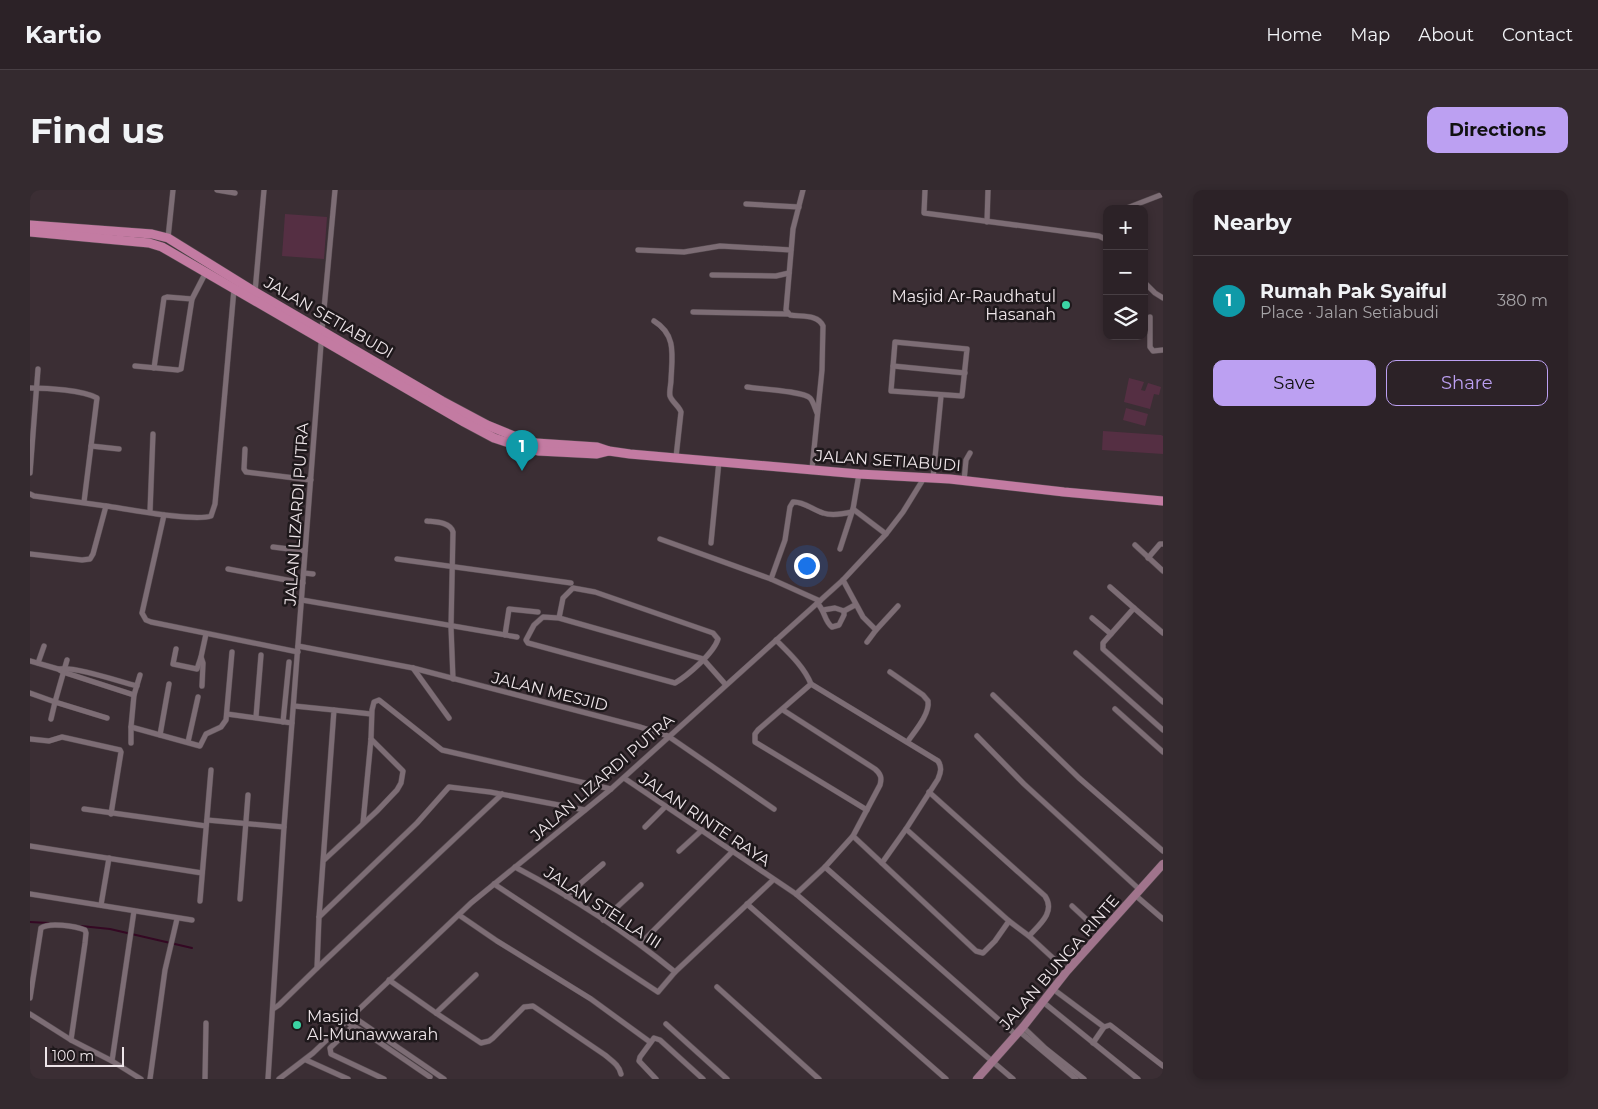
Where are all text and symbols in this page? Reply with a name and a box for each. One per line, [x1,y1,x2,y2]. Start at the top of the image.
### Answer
text: Kartio [25,20,101,49]
text: Home [1266,24,1322,46]
text: Map [1350,24,1390,46]
text: About [1418,24,1474,46]
text: Contact [1502,24,1573,46]
button: Directions [1427,107,1568,153]
text: Find us [30,109,164,152]
map controls [1103,205,1148,340]
button: + [1103,205,1148,250]
text: Nearby [1213,210,1292,235]
button: − [1103,250,1148,295]
street label: JALAN SETIABUDI [260,272,397,362]
text: Rumah Pak Syaiful [1260,280,1447,303]
place label: Masjid Ar-Raudhatul Hasanah [892,287,1056,324]
text: 1 [1226,291,1232,310]
text: 380 m [1497,291,1548,310]
button: layers [1103,295,1148,340]
marker: Masjid Ar-Raudhatul Hasanah [1060,299,1072,311]
text: Place · Jalan Setiabudi [1260,303,1439,322]
button: Save [1213,360,1376,406]
button: Share [1386,360,1548,406]
street label: JALAN LIZARDI PUTRA [281,421,312,607]
pin: 1 [506,430,538,471]
street label: JALAN SETIABUDI [813,446,962,475]
your location [794,553,820,579]
street label: JALAN MESJID [489,668,610,715]
street label: JALAN LIZARDI PUTRA [526,710,678,845]
street label: JALAN RINTE RAYA [635,768,774,871]
street label: JALAN STELLA III [540,862,665,952]
street label: JALAN BUNGA RINTE [995,891,1123,1034]
place label: Masjid Al-Munawwarah [307,1007,438,1044]
marker: Masjid Al-Munawwarah [291,1019,303,1031]
scale bar [45,1044,124,1067]
text: 100 m [52,1047,94,1065]

